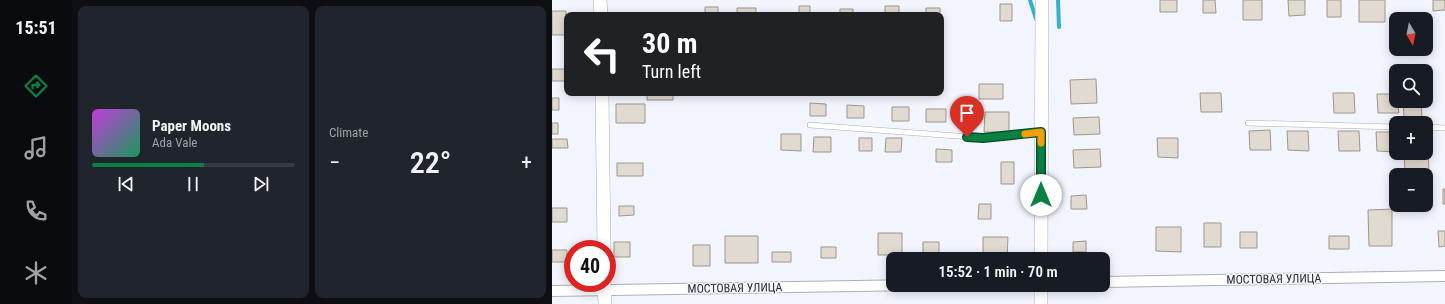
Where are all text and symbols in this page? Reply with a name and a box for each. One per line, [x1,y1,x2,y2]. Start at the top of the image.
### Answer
north arrow [1389,12,1433,56]
map controls [1389,12,1433,212]
text: 15:51 [15,17,57,38]
text: 30 m [642,27,698,60]
icon: left [576,28,628,80]
text: Turn left [642,61,701,82]
button: search [1389,64,1433,108]
icon: directions [22,72,50,100]
pin [950,96,984,137]
icon: arrive [956,102,978,124]
button: + [1389,116,1433,160]
text: Paper Moons [152,117,231,135]
text: Climate [329,125,368,140]
icon: music [22,134,50,162]
text: Ada Vale [152,135,197,150]
text: 22° [410,145,451,180]
text: − [329,150,340,175]
text: + [521,150,532,175]
button: − [1389,168,1433,212]
icon: previous [115,173,137,195]
icon: pause [182,173,204,195]
icon: next [250,173,272,195]
position arrow [1020,174,1062,216]
icon: phone [22,197,50,225]
speed limit sign: 40 [564,240,616,292]
icon: climate [22,259,50,287]
text: 15:52 · 1 min · 70 m [938,263,1058,281]
street label: МОСТОВАЯ УЛИЦА [1226,271,1322,287]
street label: МОСТОВАЯ УЛИЦА [687,280,783,296]

